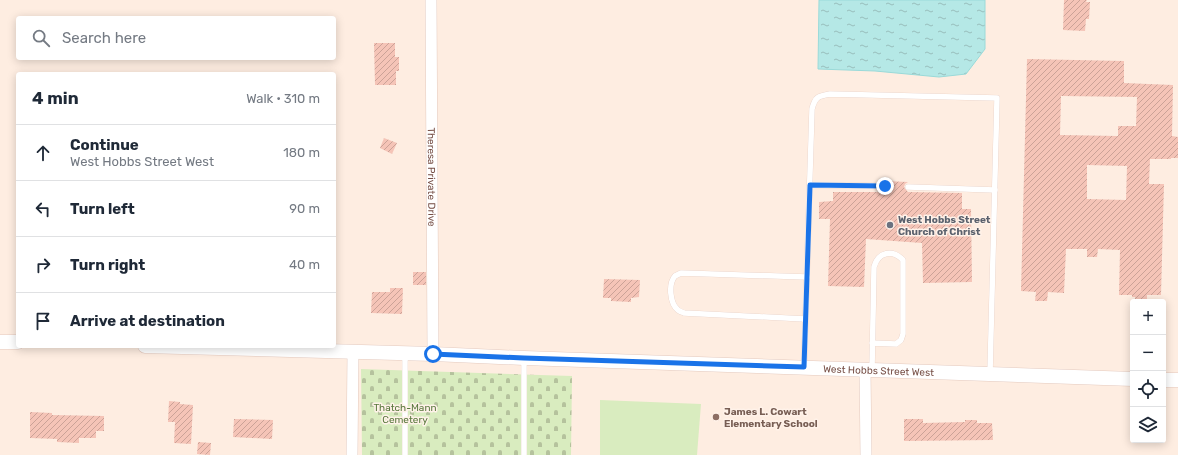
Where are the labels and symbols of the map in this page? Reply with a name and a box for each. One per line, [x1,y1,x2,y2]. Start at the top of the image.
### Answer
street label: Theresa Private Drive [425,127,437,227]
route end [876,177,894,195]
place label: West Hobbs Street Church of Christ [898,214,991,238]
marker: West Hobbs Street Church of Christ [885,220,895,230]
route start [424,345,442,363]
street label: West Hobbs Street West [823,363,934,379]
park label: Thatch-Mann Cemetery [373,402,437,426]
place label: James L. Cowart Elementary School [724,406,818,430]
marker: James L. Cowart Elementary School [711,412,721,422]

